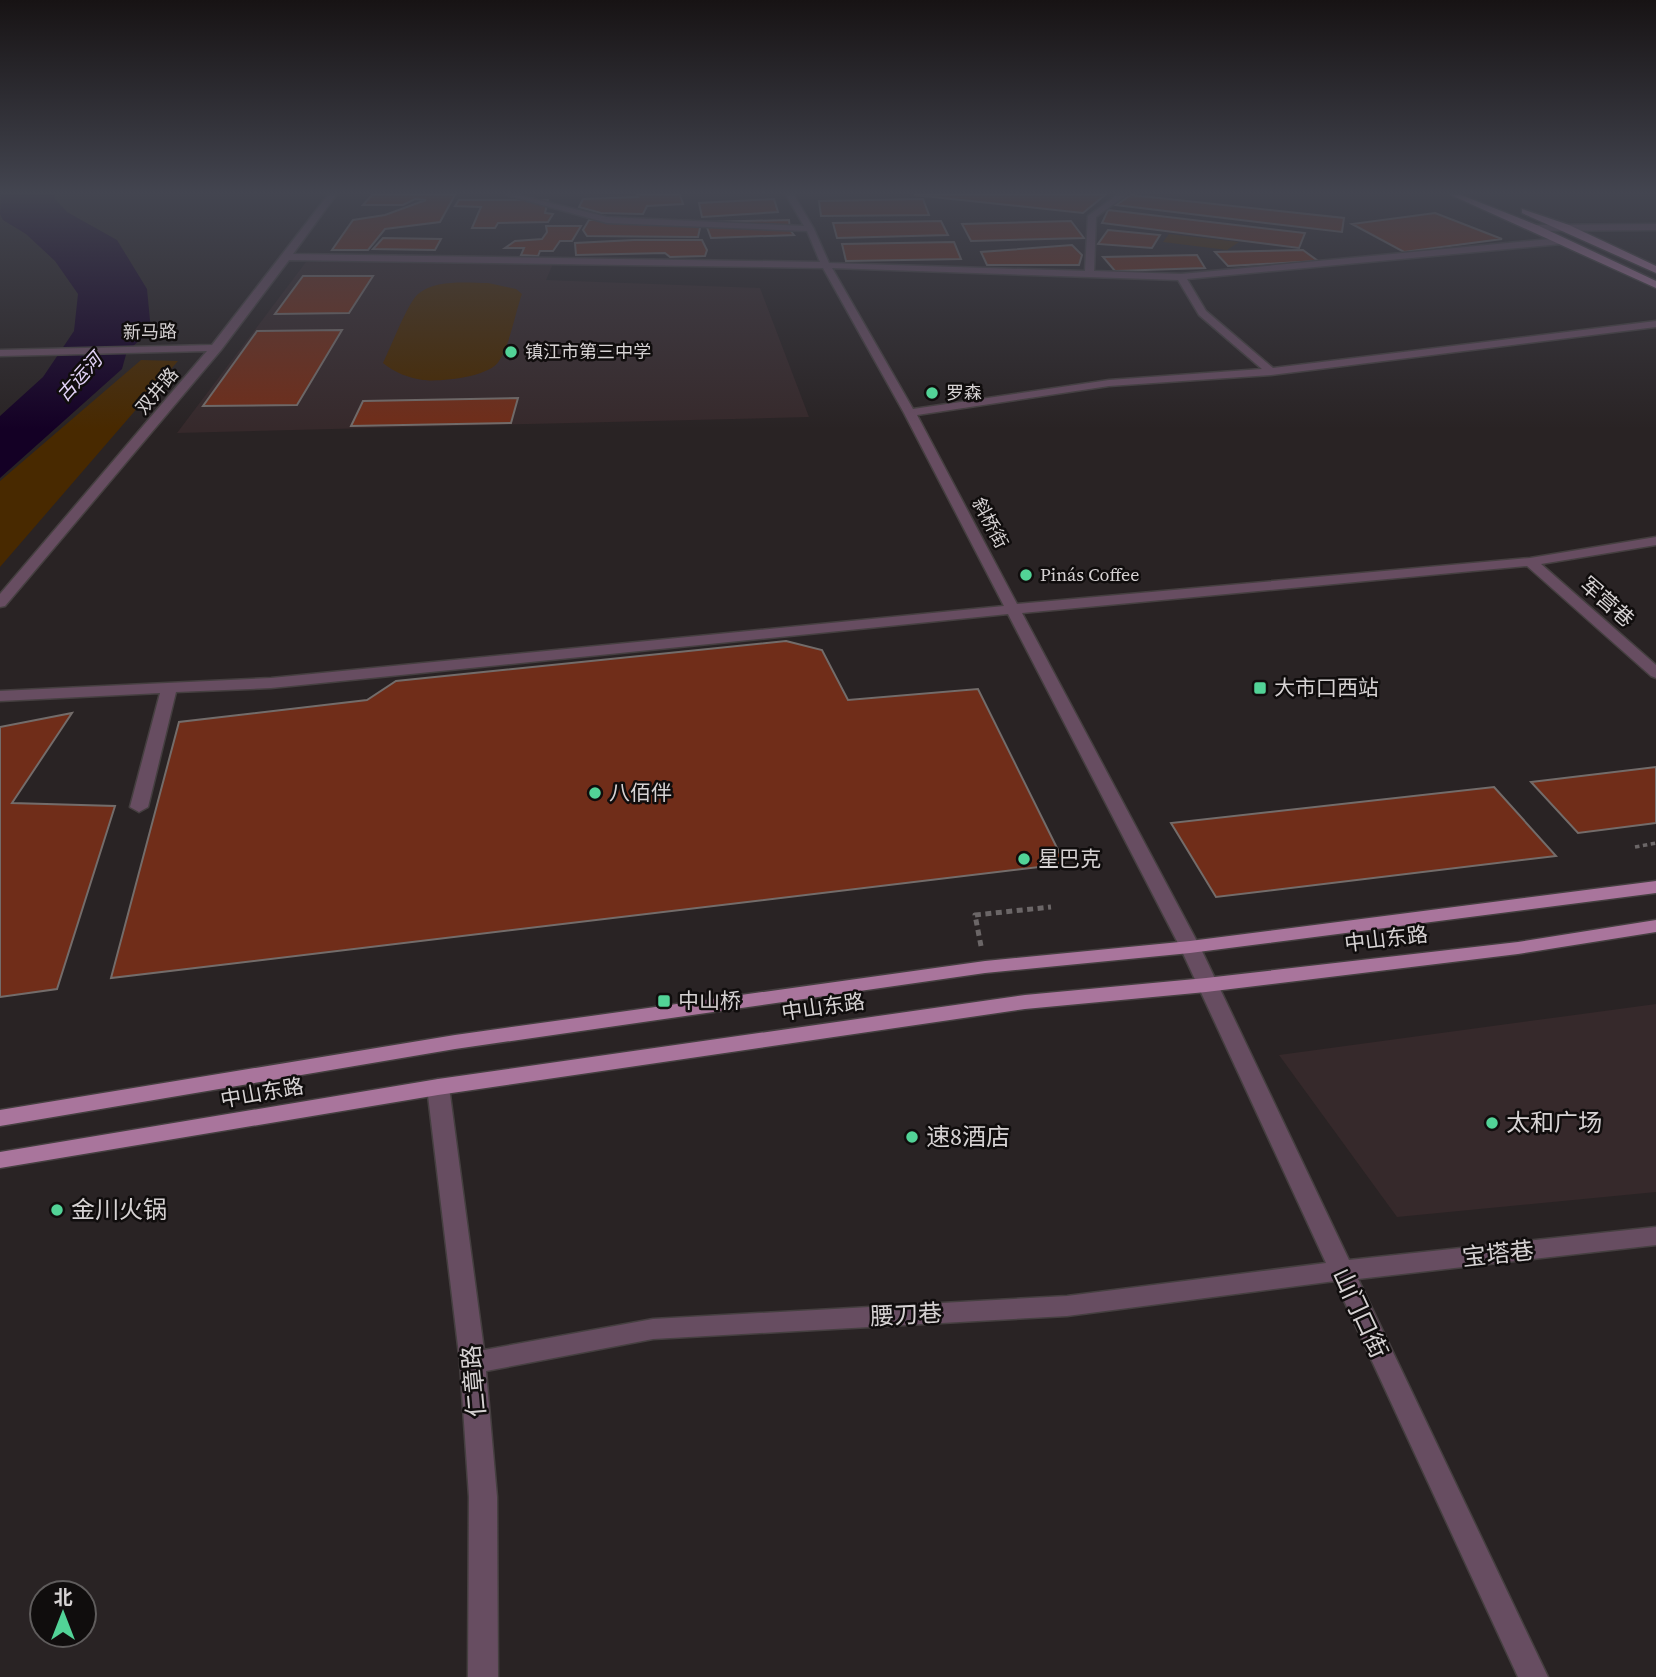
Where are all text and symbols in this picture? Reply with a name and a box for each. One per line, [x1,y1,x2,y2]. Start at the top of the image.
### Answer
street label: 新马路 [123,319,177,344]
place label: 镇江市第三中学 [525,339,651,364]
water label: 古运河 [50,344,110,407]
marker: 镇江市第三中学 [503,344,519,360]
street label: 双井路 [130,362,184,419]
place label: 罗森 [946,380,982,405]
marker: 罗森 [924,385,940,401]
street label: 斜桥街 [967,493,1014,552]
place label: Pinás Coffee [1040,562,1139,587]
marker: Pinás Coffee [1018,567,1034,583]
street label: 军营巷 [1574,570,1641,633]
place label: 大市口西站 [1274,673,1379,702]
marker: 大市口西站 [1252,680,1268,696]
place label: 八佰伴 [609,778,672,807]
marker: 八佰伴 [587,785,603,801]
place label: 星巴克 [1038,844,1101,873]
marker: 星巴克 [1016,851,1032,867]
street label: 中山东路 [1342,919,1429,958]
place label: 中山桥 [678,986,741,1015]
street label: 中山东路 [779,986,867,1027]
marker: 中山桥 [656,993,672,1009]
street label: 中山东路 [218,1071,306,1114]
place label: 太和广场 [1506,1106,1602,1139]
marker: 太和广场 [1484,1115,1500,1131]
place label: 速8酒店 [926,1120,1010,1153]
marker: 速8酒店 [904,1129,920,1145]
place label: 金川火锅 [71,1193,167,1226]
marker: 金川火锅 [49,1202,65,1218]
street label: 宝塔巷 [1460,1233,1535,1274]
street label: 山门口街 [1325,1262,1396,1363]
street label: 腰刀巷 [869,1296,943,1333]
street label: 仁章路 [454,1344,493,1418]
north arrow [28,1579,98,1649]
text: 北 [53,1584,73,1610]

